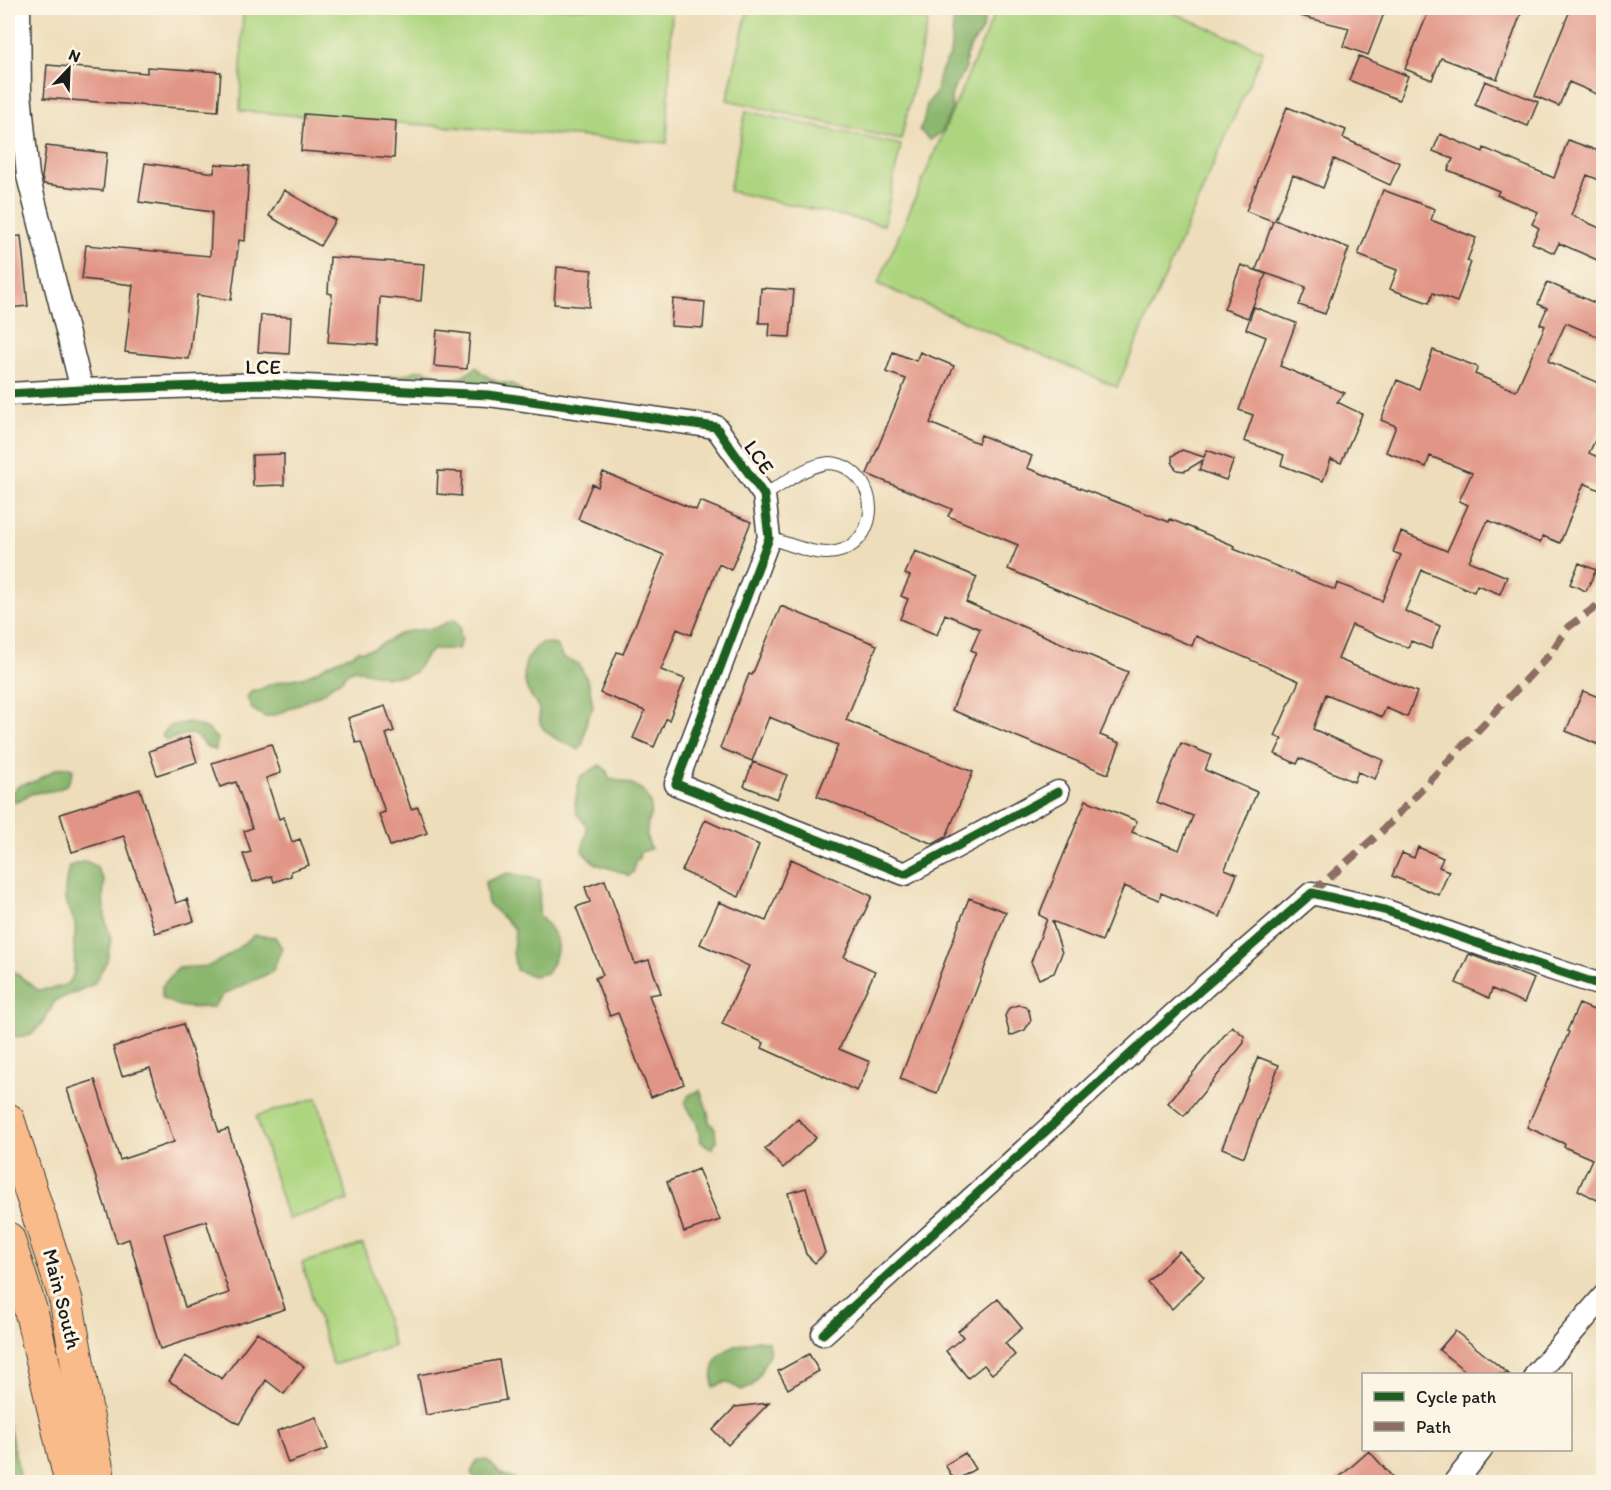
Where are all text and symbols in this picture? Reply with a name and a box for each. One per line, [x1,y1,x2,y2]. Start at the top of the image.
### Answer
north arrow [39,39,99,99]
text: N [66,45,83,67]
street label: LCE [245,354,281,379]
street label: LCE [739,435,780,479]
street label: Main South [38,1246,87,1352]
legend [1362,1373,1572,1451]
text: Cycle path [1416,1386,1497,1408]
text: Path [1416,1416,1451,1438]

